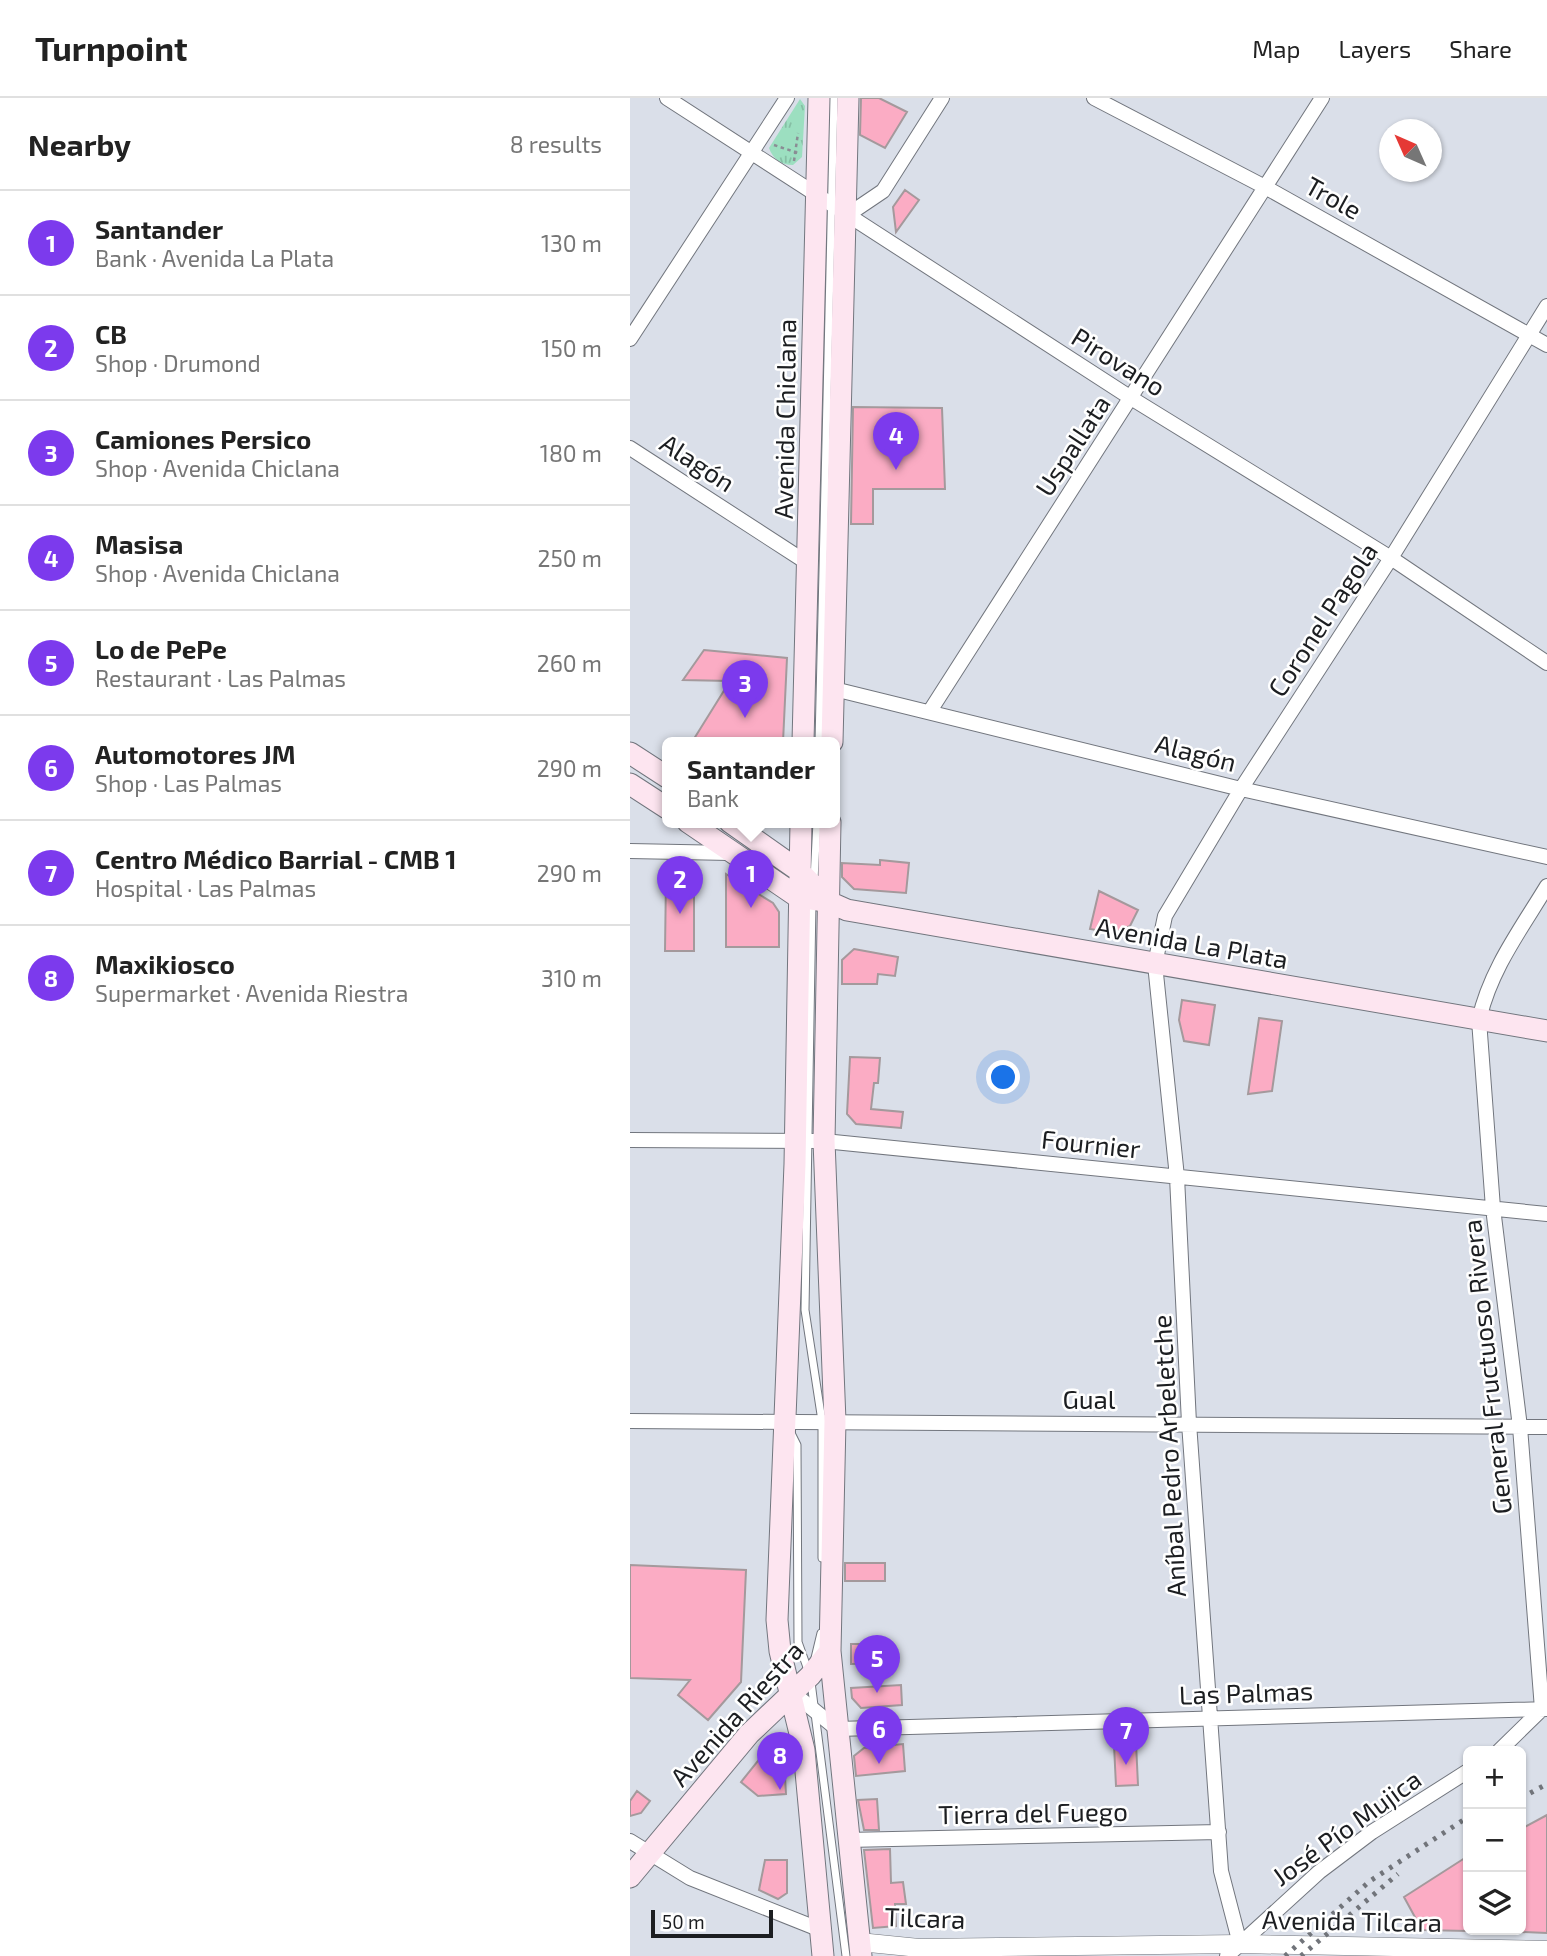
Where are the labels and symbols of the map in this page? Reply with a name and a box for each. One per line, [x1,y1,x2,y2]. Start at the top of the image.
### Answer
north arrow [1379,119,1442,182]
street label: Trole [1301,169,1367,225]
street label: Avenida Chiclana [767,319,801,519]
street label: Pirovano [1067,320,1171,402]
street label: Uspallata [1028,389,1116,501]
pin: 4 [873,412,919,470]
street label: Alagón [655,427,741,497]
street label: Coronel Pagola [1261,536,1383,702]
pin: 3 [722,660,768,718]
street label: Alagón [1152,727,1240,777]
pin: 1 [728,850,774,908]
pin: 2 [657,856,703,914]
street label: Avenida La Plata [1093,910,1291,974]
your location [986,1060,1020,1094]
street label: Fournier [1040,1122,1142,1164]
street label: General Fructuoso Rivera [1455,1218,1517,1516]
street label: Aníbal Pedro Arbeletche [1145,1314,1191,1598]
street label: Gual [1062,1383,1116,1414]
street label: Avenida Riestra [663,1634,809,1792]
pin: 5 [854,1635,900,1693]
street label: Las Palmas [1178,1674,1314,1710]
pin: 6 [856,1706,902,1764]
pin: 7 [1103,1707,1149,1765]
pin: 8 [757,1732,803,1790]
street label: José Pío Mujica [1265,1763,1427,1891]
street label: Tierra del Fuego [938,1795,1128,1829]
street label: Tilcara [884,1900,966,1934]
street label: Avenida Tilcara [1262,1903,1442,1937]
scale bar [651,1907,774,1939]

